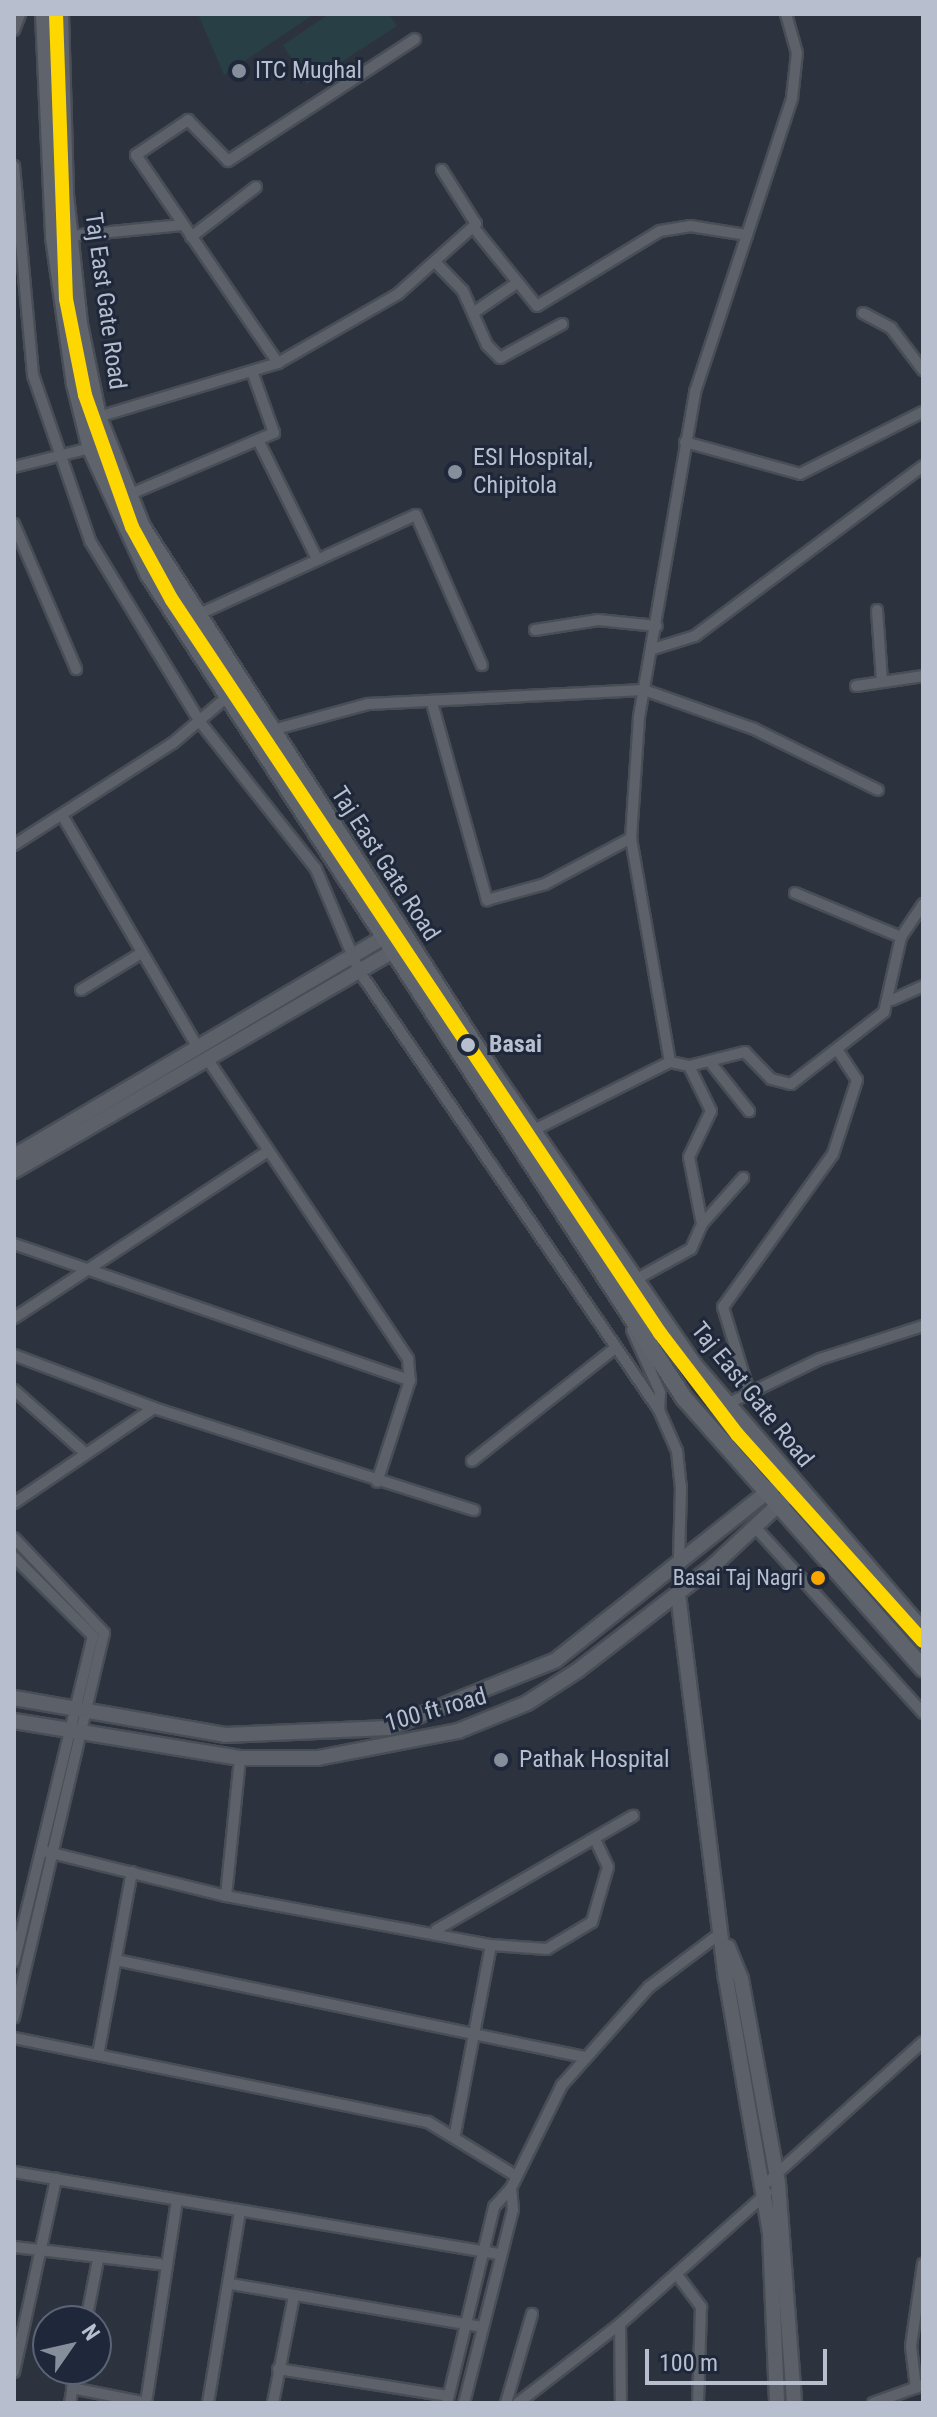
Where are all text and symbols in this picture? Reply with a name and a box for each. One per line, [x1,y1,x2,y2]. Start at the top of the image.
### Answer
place label: ITC Mughal [255,57,362,85]
marker: ITC Mughal [230,62,248,80]
street label: Taj East Gate Road [78,211,132,391]
place label: ESI Hospital, Chipitola [473,444,593,500]
marker: ESI Hospital, Chipitola [444,461,466,483]
street label: Taj East Gate Road [324,781,446,947]
marker: Basai [454,1031,482,1059]
place label: Basai [489,1031,542,1059]
street label: Taj East Gate Road [685,1317,819,1473]
place label: Basai Taj Nagri [672,1565,803,1591]
marker: Basai Taj Nagri [810,1570,826,1586]
street label: 100 ft road [382,1682,490,1738]
place label: Pathak Hospital [519,1746,670,1774]
marker: Pathak Hospital [490,1749,512,1771]
north arrow [32,2305,112,2385]
text: N [77,2320,105,2345]
scale bar [649,2333,831,2383]
text: 100 m [659,2349,718,2377]

